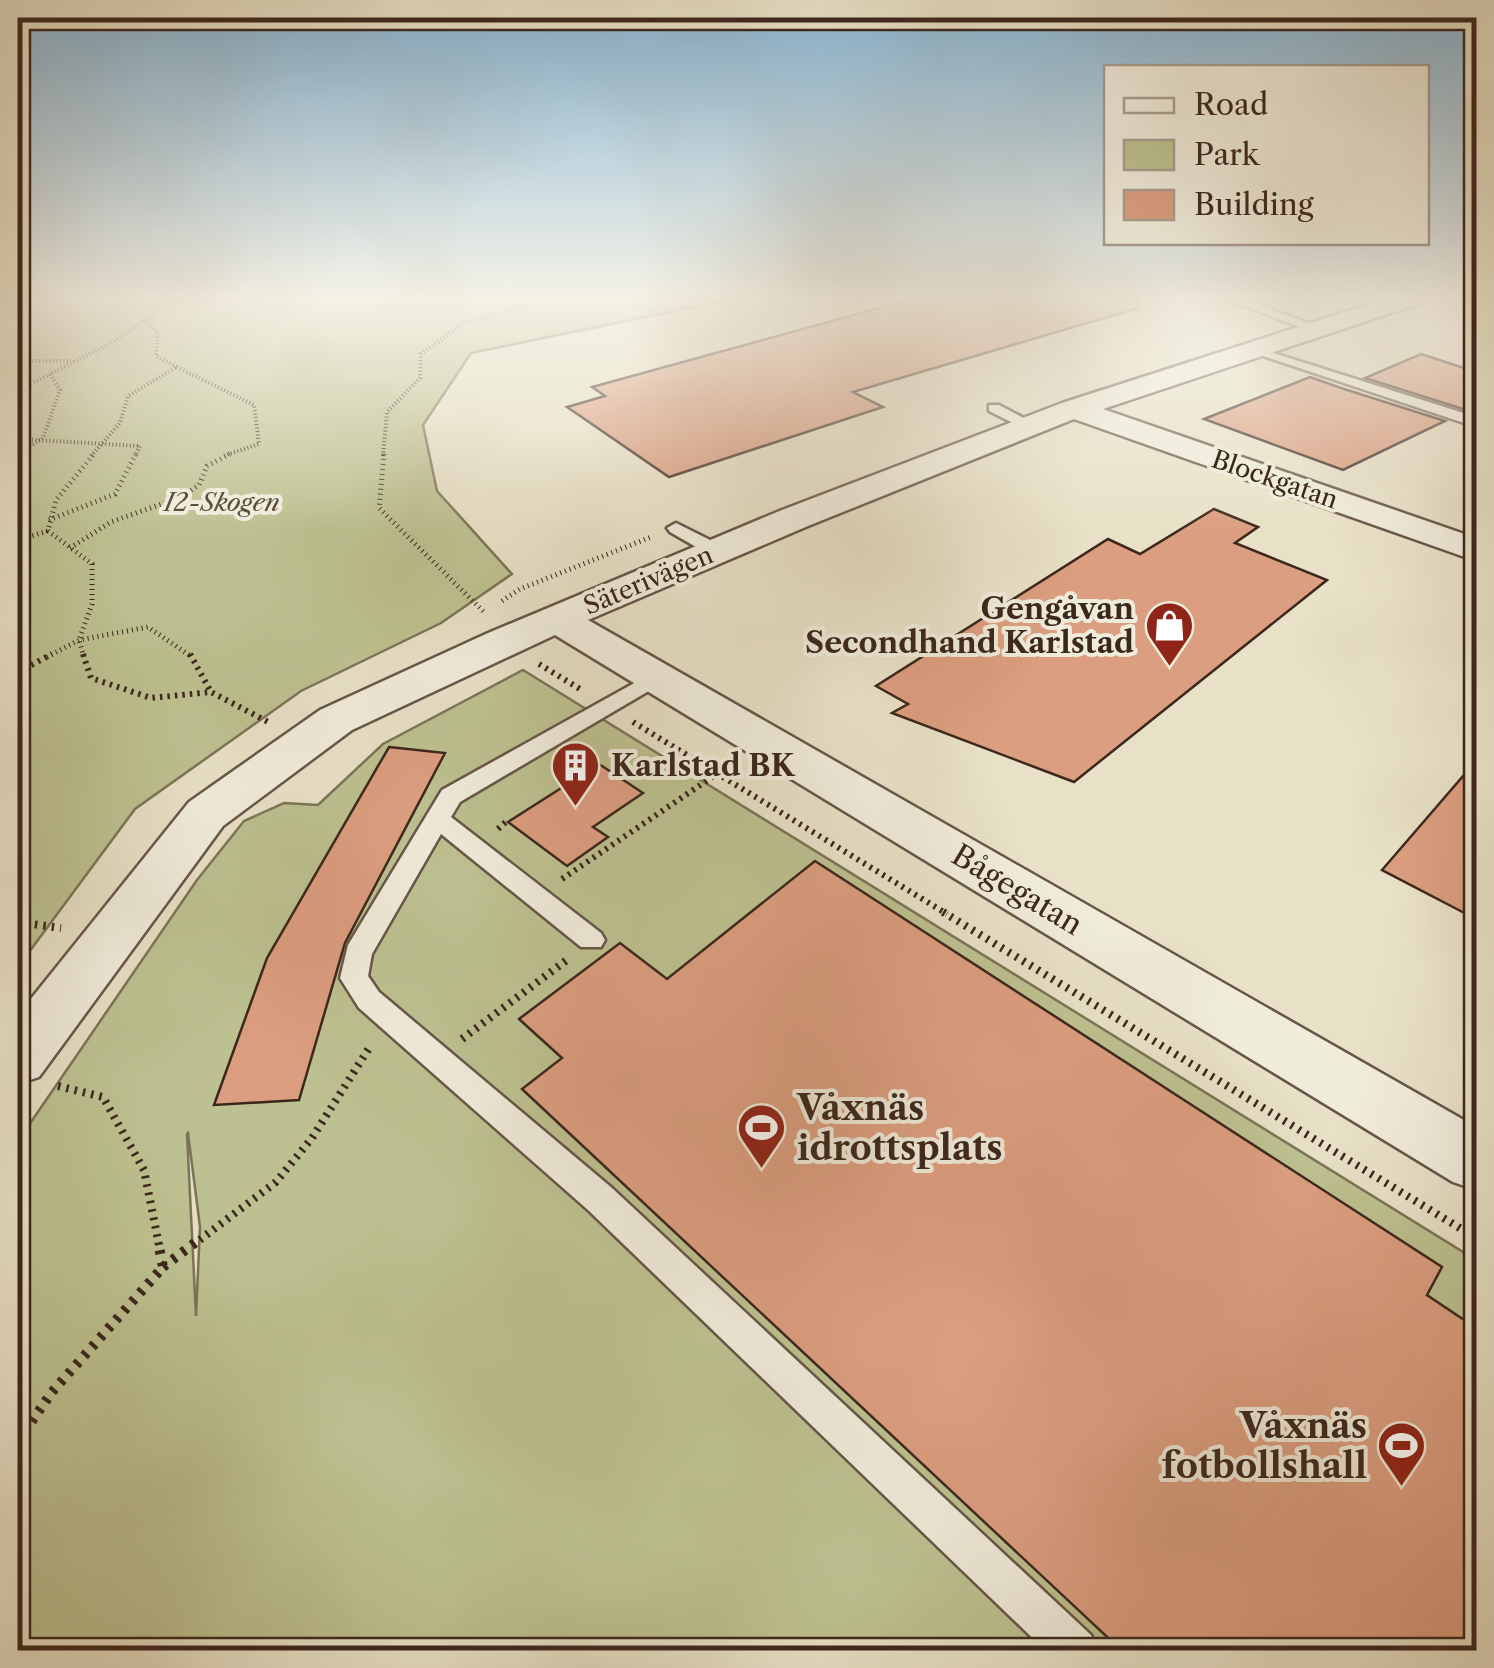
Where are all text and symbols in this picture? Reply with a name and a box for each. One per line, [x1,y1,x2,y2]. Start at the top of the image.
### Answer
legend [1104,65,1429,245]
text: Road [1194,86,1268,123]
text: Park [1194,136,1261,173]
text: Building [1194,186,1314,223]
street label: Blockgatan [1208,443,1342,516]
park label: I2-Skogen [162,487,280,518]
street label: Säterivägen [579,539,718,622]
place label: Gengåvan Secondhand Karlstad [805,590,1134,661]
shop icon: Gengåvan Secondhand Karlstad [1143,600,1195,668]
building icon: Karlstad BK [550,740,602,808]
place label: Karlstad BK [611,747,795,784]
street label: Bågegatan [945,836,1090,943]
place label: Våxnäs idrottsplats [796,1086,1003,1169]
sports icon: Våxnäs idrottsplats [736,1102,788,1170]
place label: Våxnäs fotbollshall [1162,1404,1367,1487]
sports icon: Våxnäs fotbollshall [1376,1420,1428,1488]

